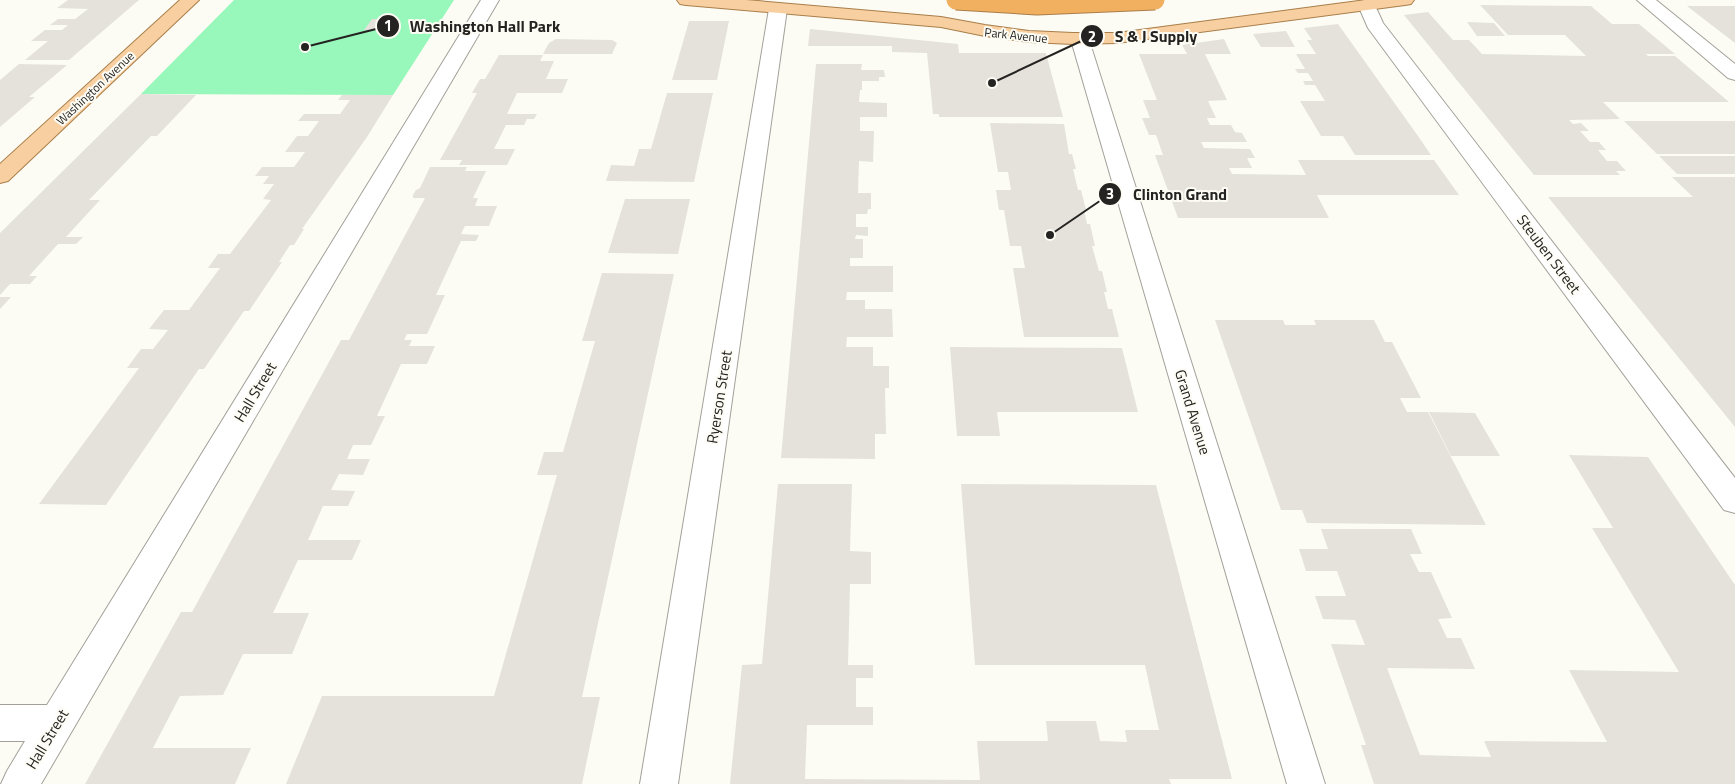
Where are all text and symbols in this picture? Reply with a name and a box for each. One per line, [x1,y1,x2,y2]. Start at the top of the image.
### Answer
callout: Washington Hall Park [375,10,571,41]
text: 1 [384,14,392,37]
text: Washington Hall Park [410,14,561,38]
callout: S & J Supply [1080,21,1207,52]
street label: Park Avenue [984,22,1048,48]
text: S & J Supply [1115,24,1197,48]
text: 2 [1088,25,1096,48]
street label: Washington Avenue [52,47,138,129]
callout: Clinton Grand [1098,179,1237,210]
text: 3 [1106,182,1114,205]
text: Clinton Grand [1133,182,1227,206]
street label: Steuben Street [1511,209,1587,299]
street label: Ryerson Street [700,348,738,445]
street label: Hall Street [228,357,282,426]
street label: Grand Avenue [1169,366,1217,458]
street label: Hall Street [20,704,74,773]

